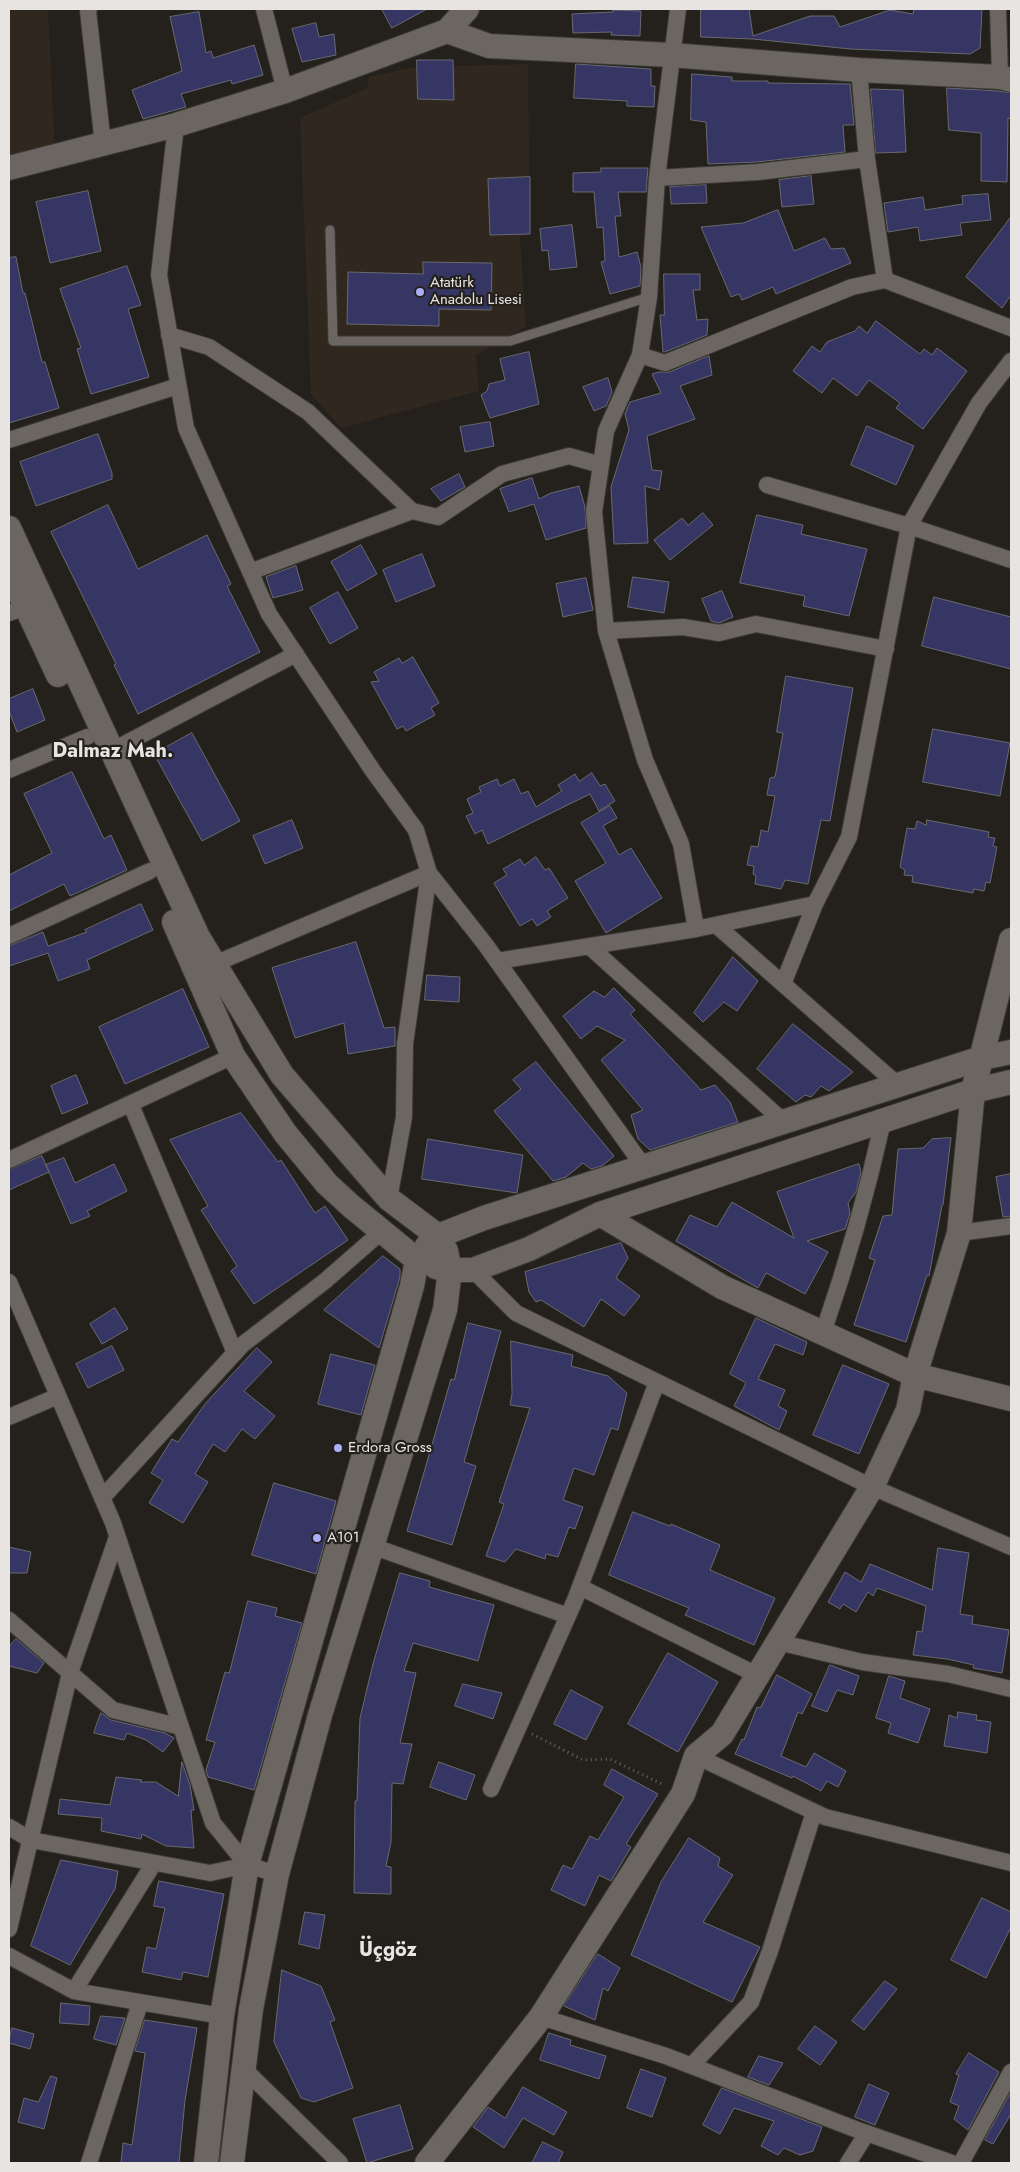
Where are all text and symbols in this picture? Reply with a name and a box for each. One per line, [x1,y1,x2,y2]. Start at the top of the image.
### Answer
place label: Atatürk Anadolu Lisesi [430,274,522,309]
marker: Atatürk Anadolu Lisesi [414,286,426,298]
district label: Dalmaz Mah. [53,740,173,764]
place label: Erdora Gross [348,1439,432,1457]
marker: Erdora Gross [332,1442,344,1454]
place label: A101 [327,1529,359,1547]
marker: A101 [311,1532,323,1544]
district label: Üçgöz [359,1939,417,1963]

